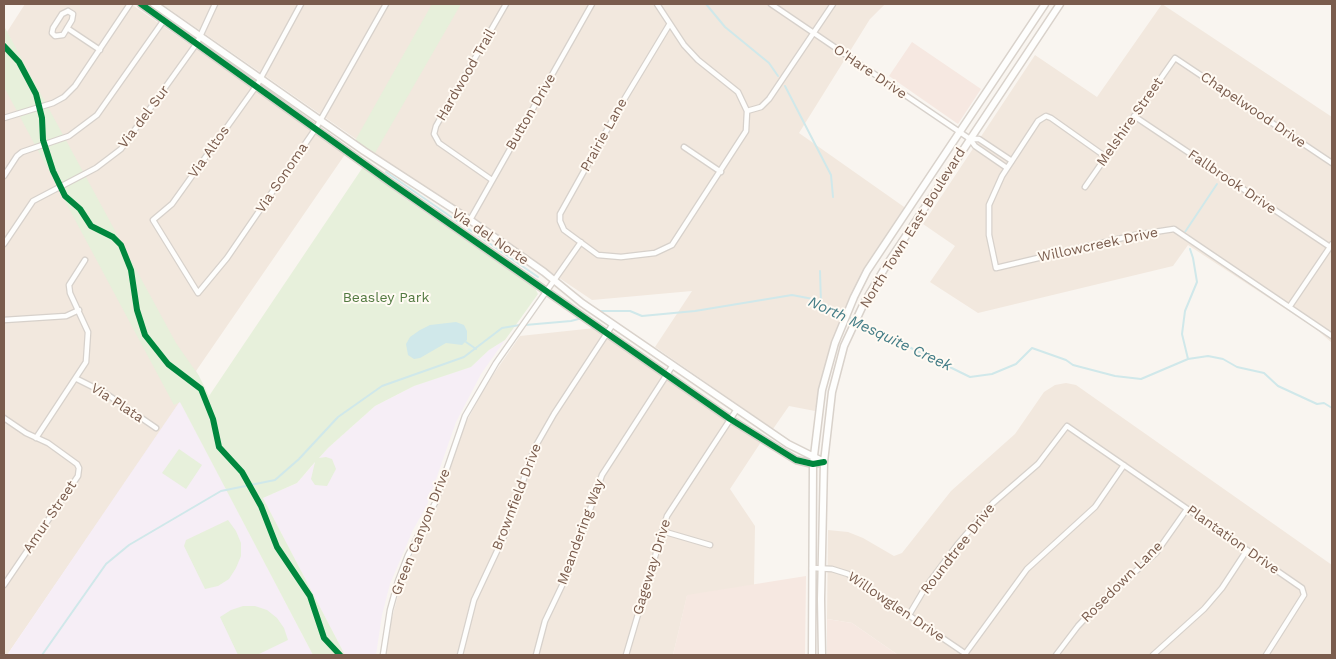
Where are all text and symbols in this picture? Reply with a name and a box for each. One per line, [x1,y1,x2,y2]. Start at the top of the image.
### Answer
street label: Hardwood Trail [433,26,499,124]
street label: O'Hare Drive [830,41,910,103]
street label: Chapelwood Drive [1197,68,1309,152]
street label: Button Drive [502,71,560,153]
street label: Melshire Street [1093,74,1167,170]
street label: Via del Sur [115,82,173,152]
street label: Prairie Lane [577,95,631,175]
street label: Via Altos [185,122,233,182]
street label: Via Sonoma [252,140,312,216]
street label: North Town East Boulevard [857,145,969,311]
street label: Fallbrook Drive [1185,146,1279,218]
street label: Via del Norte [448,205,532,269]
street label: Willowcreek Drive [1036,224,1160,266]
park label: Beasley Park [343,290,429,306]
water label: North Mesquite Creek [805,293,955,375]
street label: Via Plata [87,380,147,426]
street label: Brownfield Drive [489,441,545,553]
street label: Green Canyon Drive [388,466,454,598]
street label: Meandering Way [554,477,608,587]
street label: Amur Street [20,478,80,556]
street label: Roundtree Drive [917,500,999,598]
street label: Plantation Drive [1184,502,1282,578]
street label: Gageway Drive [629,517,675,617]
street label: Rosedown Lane [1078,538,1166,626]
street label: Willowglen Drive [844,568,948,646]

